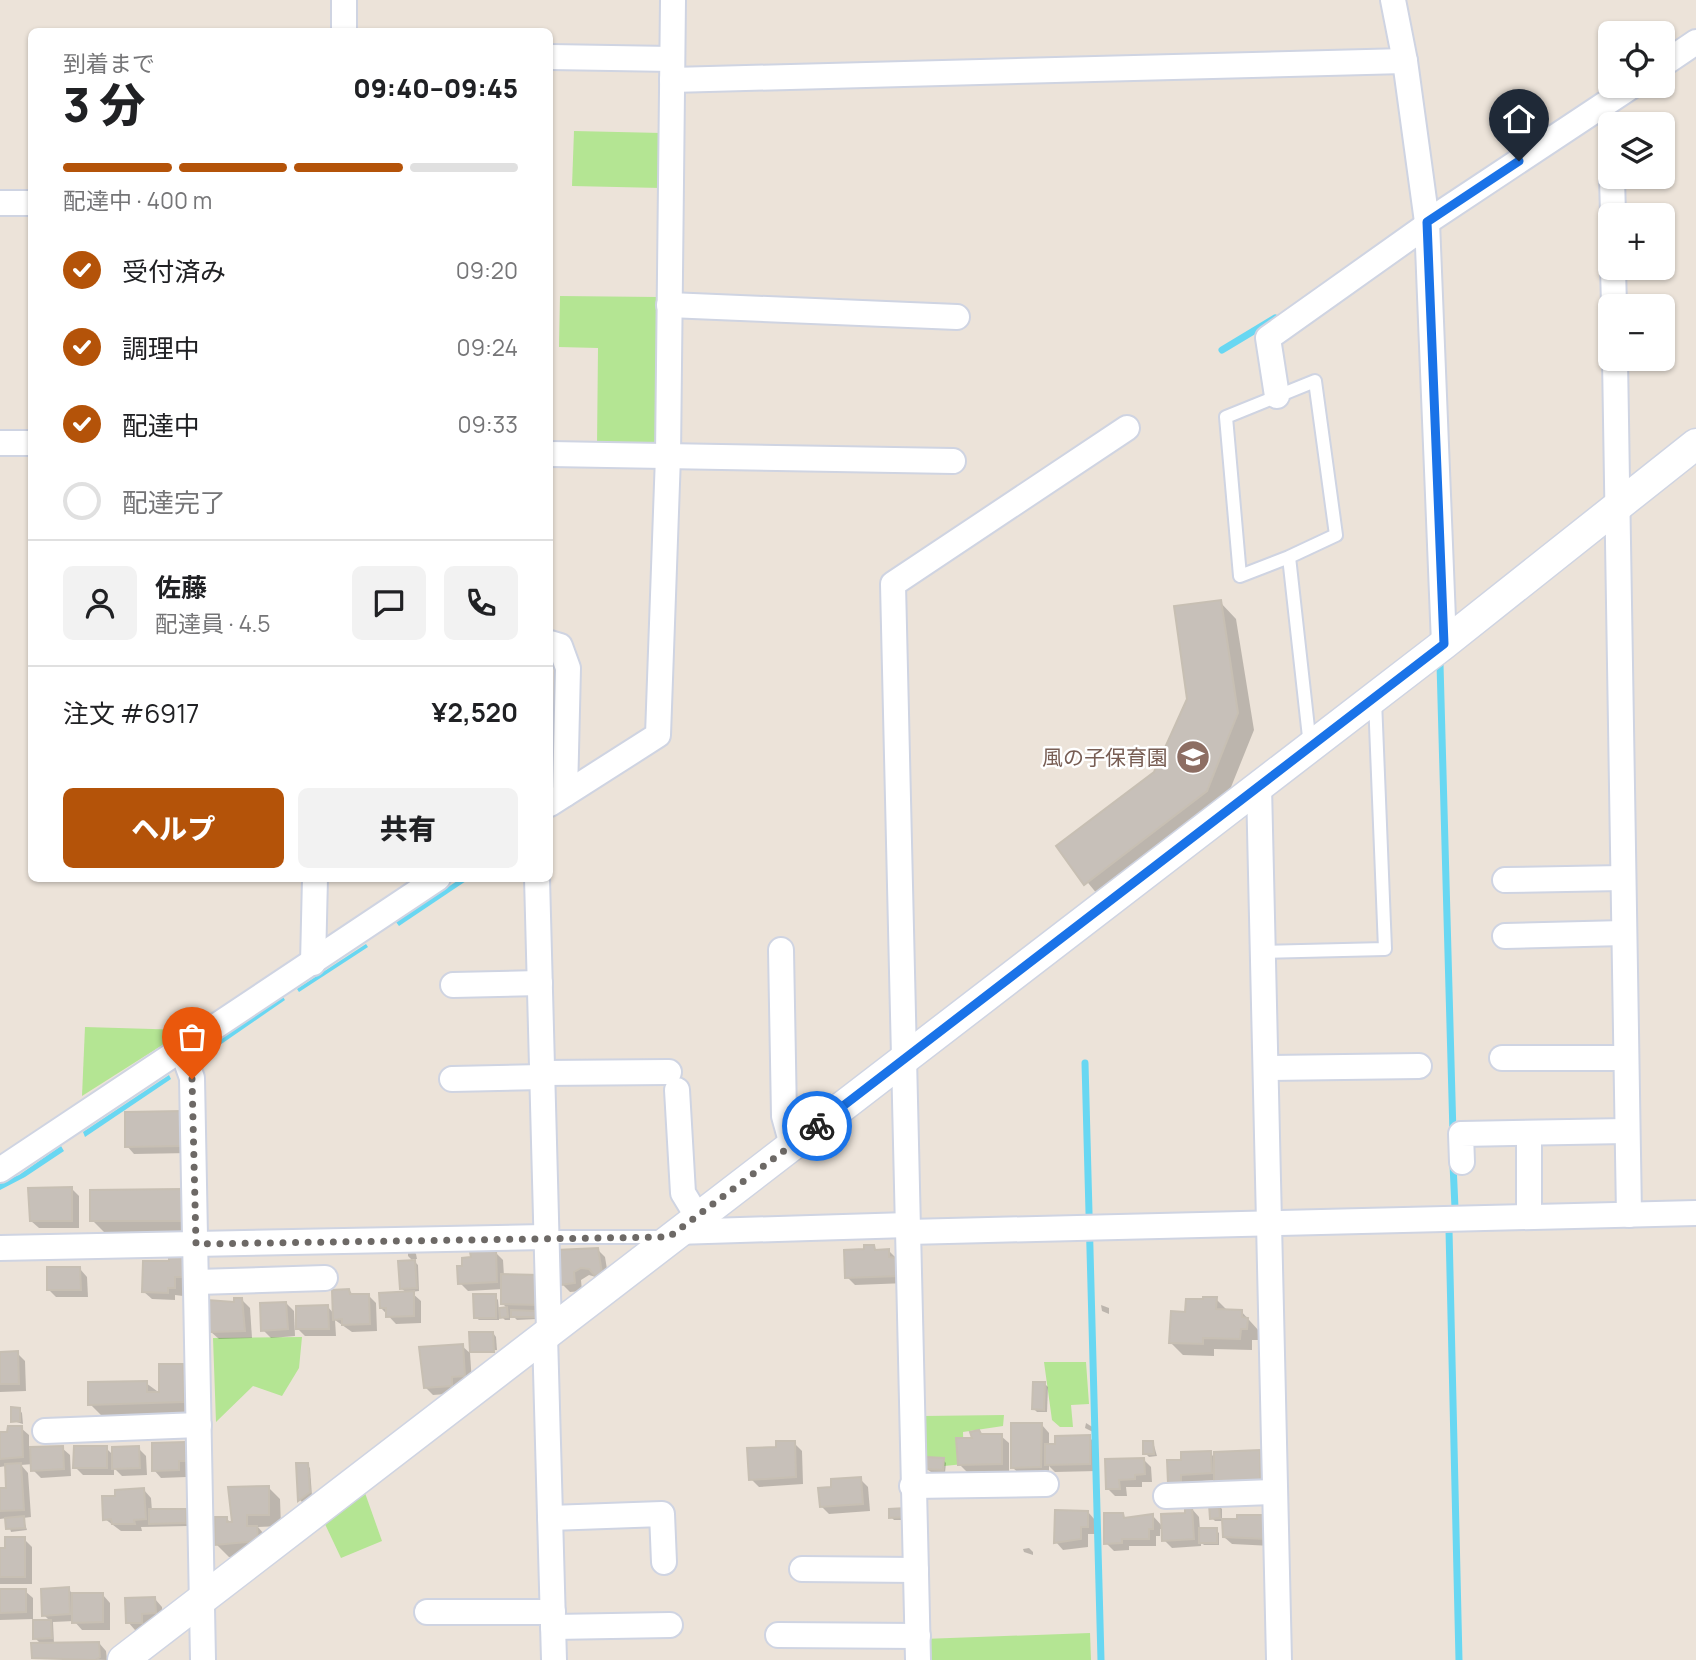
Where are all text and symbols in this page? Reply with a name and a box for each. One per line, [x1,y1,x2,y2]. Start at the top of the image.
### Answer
map controls [1598,21,1675,371]
button: locate [1598,21,1675,98]
text: 到着まで [63,47,155,79]
text: 09:40–09:45 [353,70,518,106]
text: 3 分 [63,73,145,136]
pin [1489,89,1549,161]
icon: home [1500,100,1538,138]
button: layers [1598,112,1675,189]
text: 配達中 · 400 m [63,184,212,216]
button: + [1598,203,1675,280]
icon: check [63,251,101,289]
text: 受付済み [122,253,226,289]
text: 09:20 [456,254,518,286]
button: − [1598,294,1675,371]
icon: check [63,328,101,366]
text: 調理中 [122,330,200,366]
text: 09:24 [457,331,518,363]
icon: check [63,405,101,443]
text: 配達中 [122,407,200,443]
text: 09:33 [457,408,518,440]
text: 配達完了 [122,484,226,520]
button: person [63,566,137,640]
button: chat [352,566,426,640]
button: phone [444,566,518,640]
text: 佐藤 [155,569,207,605]
text: 配達員 · 4.5 [155,607,271,639]
text: ¥2,520 [432,694,518,730]
text: 注文 #6917 [63,695,199,731]
school or university icon: 風の子保育園 [1174,738,1212,776]
place label: 風の子保育園 [1042,743,1168,771]
button: ヘルプ [63,788,284,868]
button: 共有 [298,788,518,868]
pin [162,1007,222,1079]
icon: bag [173,1018,211,1056]
courier [782,1091,852,1161]
icon: bike [798,1107,836,1145]

